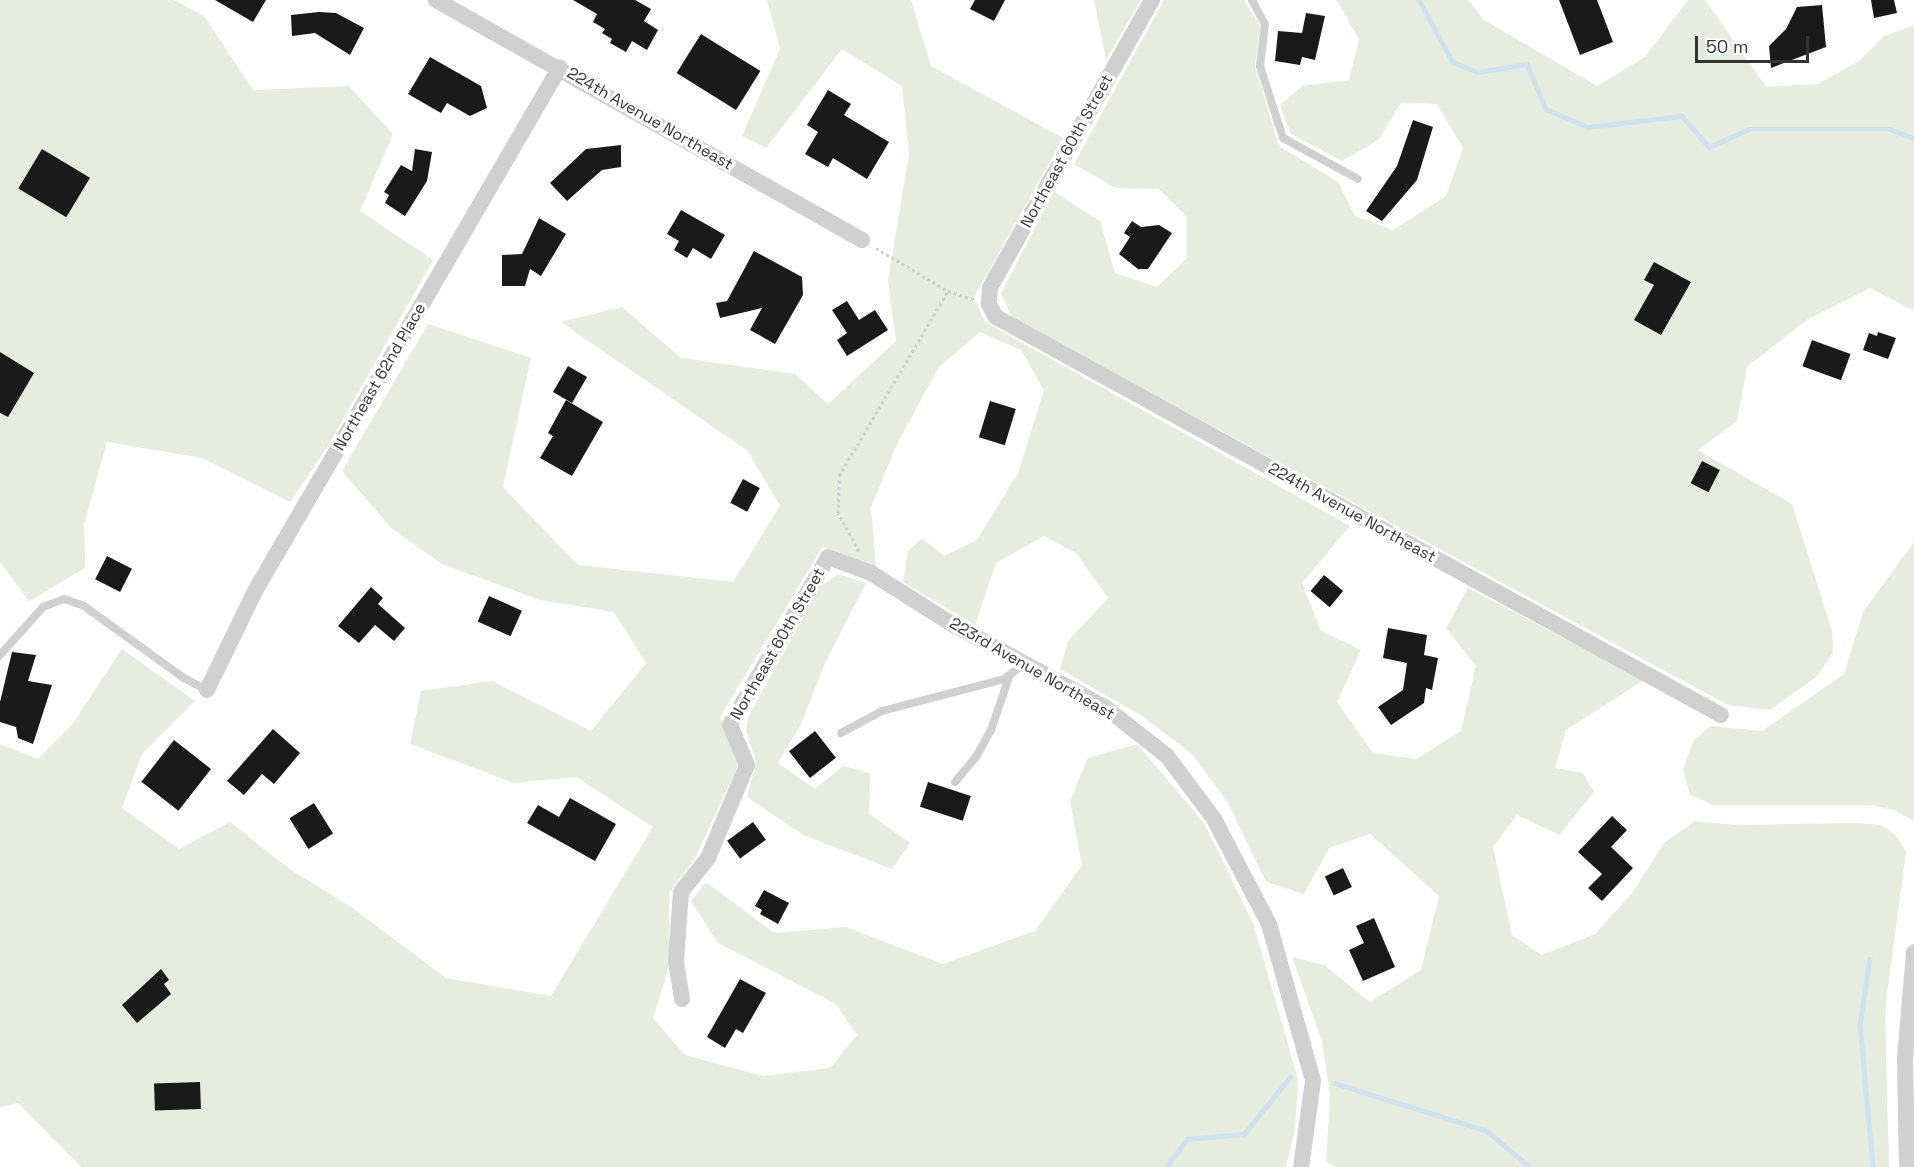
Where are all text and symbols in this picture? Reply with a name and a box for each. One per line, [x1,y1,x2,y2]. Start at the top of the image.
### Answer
scale bar [1698,24,1812,62]
text: 50 m [1706,35,1748,58]
street label: 224th Avenue Northeast [564,64,736,174]
street label: Northeast 60th Street [1017,71,1117,231]
street label: Northeast 62nd Place [330,300,430,454]
street label: 224th Avenue Northeast [1265,459,1439,567]
street label: Northeast 60th Street [727,565,829,723]
street label: 223rd Avenue Northeast [946,614,1118,724]

